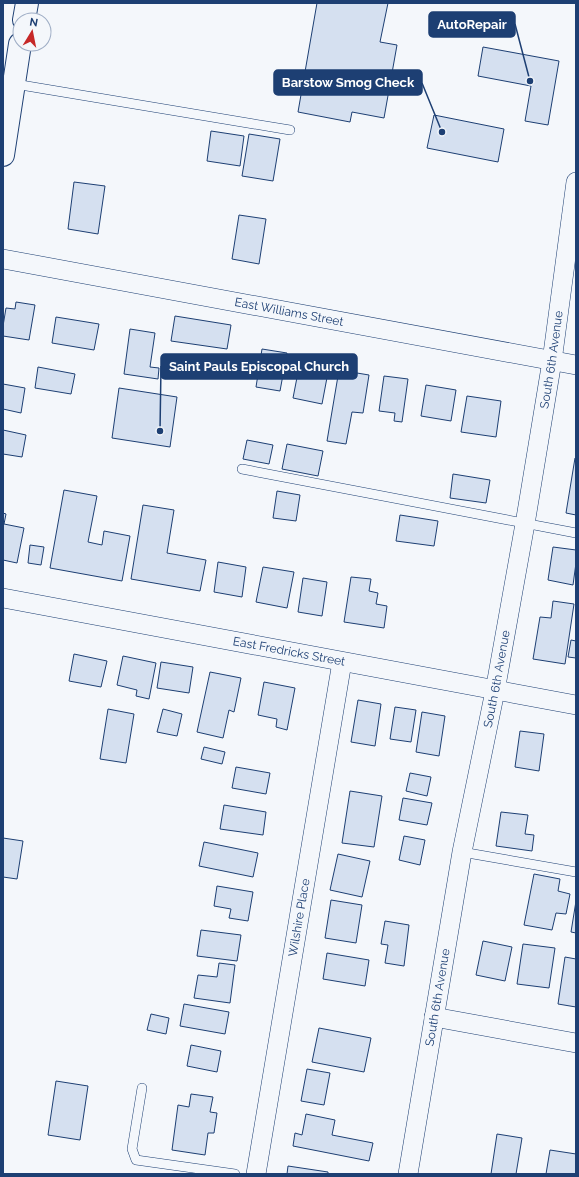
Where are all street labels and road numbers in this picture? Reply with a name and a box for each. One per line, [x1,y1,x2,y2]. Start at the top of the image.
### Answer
street label: East Williams Street [234,295,345,329]
street label: South 6th Avenue [537,310,566,410]
street label: South 6th Avenue [481,629,513,729]
street label: East Fredricks Street [232,634,346,669]
street label: Wilshire Place [286,878,313,958]
street label: South 6th Avenue [423,948,453,1047]

